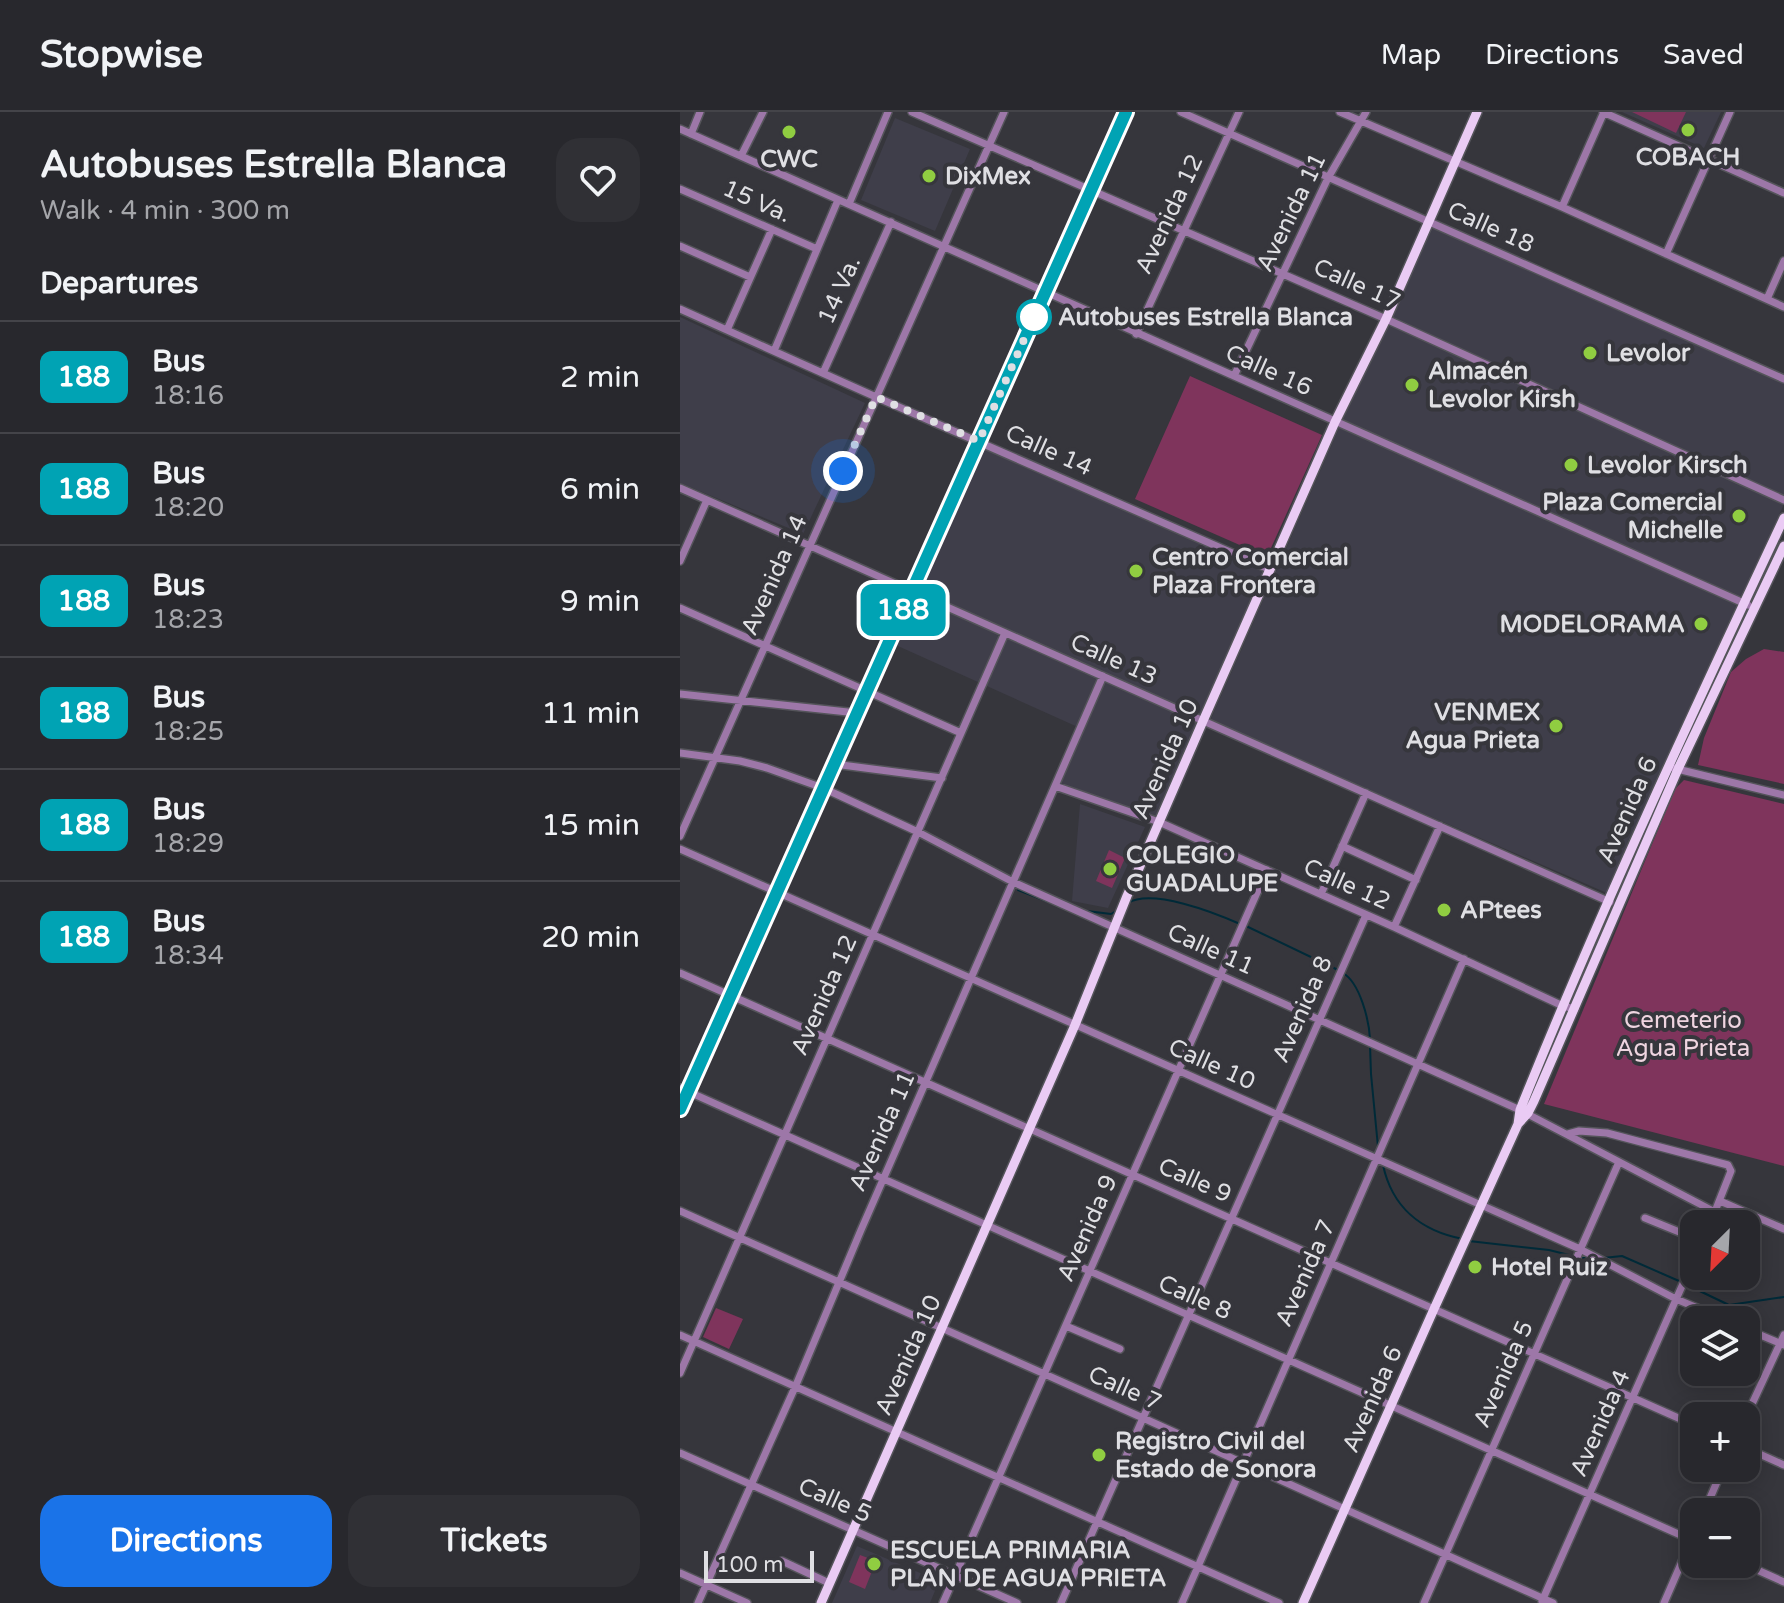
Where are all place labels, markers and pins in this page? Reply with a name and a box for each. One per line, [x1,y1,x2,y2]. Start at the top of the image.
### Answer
marker: COBACH [1679,121,1697,139]
marker: CWC [780,123,798,141]
place label: COBACH [1636,143,1740,172]
place label: CWC [760,145,818,174]
place label: DixMex [945,162,1031,191]
marker: DixMex [920,167,938,185]
marker: Autobuses Estrella Blanca [1017,300,1051,334]
place label: Autobuses Estrella Blanca [1058,303,1353,332]
place label: Levolor [1606,339,1691,368]
marker: Levolor [1581,344,1599,362]
place label: Almacén Levolor Kirsh [1428,357,1576,414]
marker: Almacén Levolor Kirsh [1403,376,1421,394]
place label: Levolor Kirsch [1587,451,1748,480]
marker: Levolor Kirsch [1562,456,1580,474]
place label: Plaza Comercial Michelle [1542,488,1723,545]
marker: Plaza Comercial Michelle [1730,507,1748,525]
place label: Centro Comercial Plaza Frontera [1152,543,1349,600]
marker: Centro Comercial Plaza Frontera [1127,562,1145,580]
place label: MODELORAMA [1500,610,1685,639]
marker: MODELORAMA [1692,615,1710,633]
place label: VENMEX Agua Prieta [1406,698,1540,755]
marker: VENMEX Agua Prieta [1547,717,1565,735]
place label: COLEGIO GUADALUPE [1126,841,1278,898]
marker: COLEGIO GUADALUPE [1101,860,1119,878]
place label: APtees [1460,896,1542,925]
marker: APtees [1435,901,1453,919]
place label: Hotel Ruiz [1491,1253,1608,1282]
marker: Hotel Ruiz [1466,1258,1484,1276]
place label: Registro Civil del Estado de Sonora [1115,1427,1316,1484]
marker: Registro Civil del Estado de Sonora [1090,1446,1108,1464]
place label: ESCUELA PRIMARIA PLAN DE AGUA PRIETA [890,1536,1167,1593]
marker: ESCUELA PRIMARIA PLAN DE AGUA PRIETA [865,1555,883,1573]

